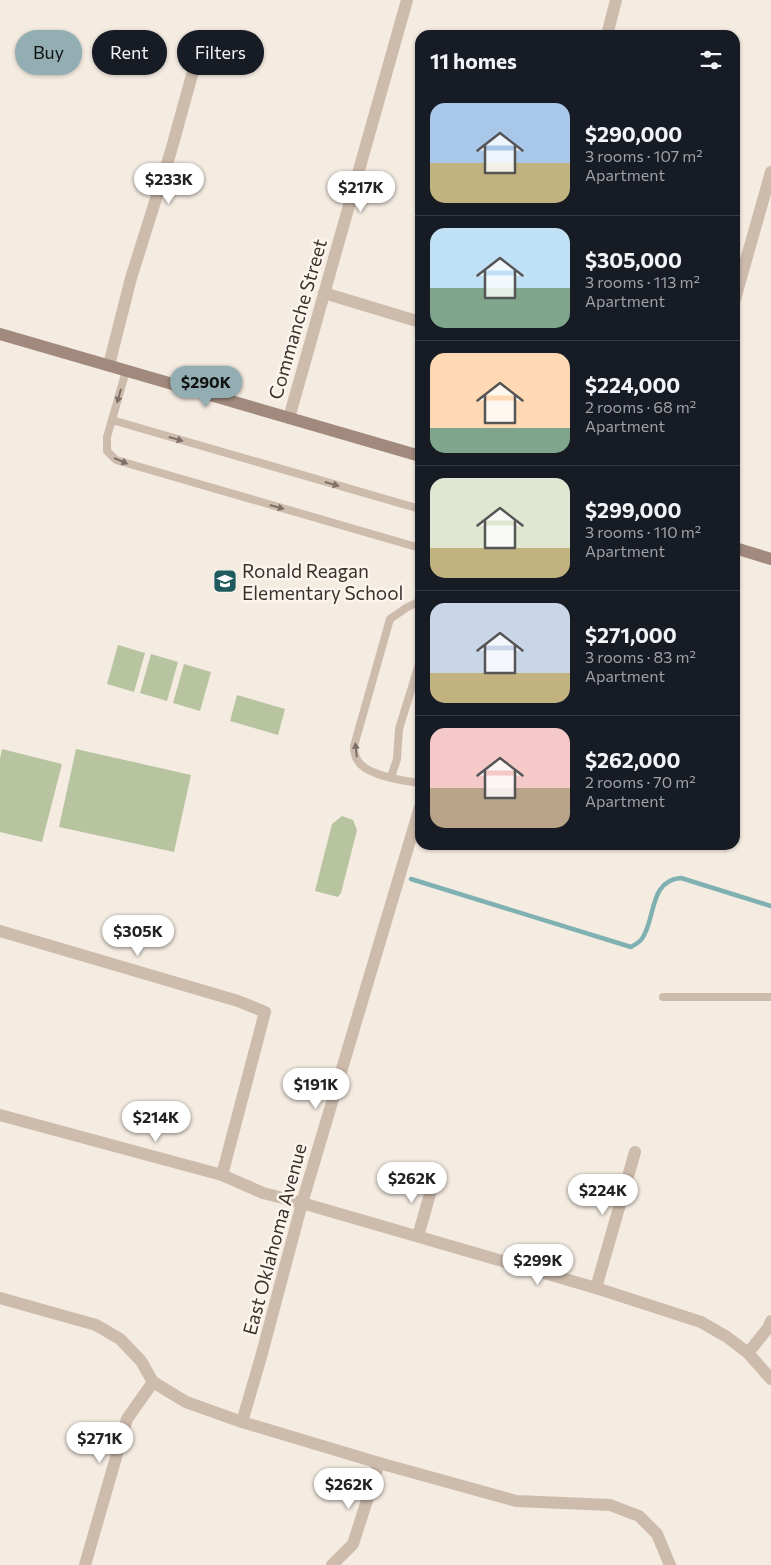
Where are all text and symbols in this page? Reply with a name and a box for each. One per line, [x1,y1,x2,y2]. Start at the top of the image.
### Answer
chip: Buy [15,30,82,75]
chip: Rent [92,30,167,75]
chip: Filters [177,30,264,75]
icon: filters [697,46,725,74]
text: 11 homes [430,48,517,73]
text: $290,000 [585,121,682,146]
icon: home [470,123,530,183]
text: 3 rooms · 107 m² [585,146,703,165]
pin: $233K [134,162,204,205]
text: Apartment [585,165,665,184]
text: $233K [145,169,193,188]
pin: $217K [326,170,396,213]
text: $217K [338,177,384,196]
street label: Commanche Street [263,236,331,402]
text: $305,000 [585,247,682,272]
icon: home [470,248,530,308]
text: 3 rooms · 113 m² [585,272,700,291]
text: Apartment [585,291,665,310]
pin: $290K [171,366,241,408]
text: $290K [181,372,231,391]
text: $224,000 [585,372,680,397]
icon: home [470,373,530,433]
one-way arrow [115,388,123,403]
text: 2 rooms · 68 m² [585,397,696,416]
text: Apartment [585,416,665,435]
one-way arrow [168,435,183,443]
one-way arrow [114,457,128,465]
one-way arrow [325,480,340,488]
text: $299,000 [585,497,681,522]
icon: home [470,498,530,558]
one-way arrow [269,503,284,511]
text: 3 rooms · 110 m² [585,522,701,541]
text: Apartment [585,541,665,560]
place label: Ronald Reagan Elementary School [242,559,403,604]
school or university icon: Ronald Reagan Elementary School [212,568,238,594]
text: $271,000 [585,622,677,647]
icon: home [470,623,530,683]
text: 3 rooms · 83 m² [585,647,696,666]
text: Apartment [585,666,665,685]
one-way arrow [352,742,360,758]
text: $262,000 [585,747,680,772]
icon: home [470,748,530,808]
text: 2 rooms · 70 m² [585,772,696,791]
text: Apartment [585,791,665,810]
pin: $305K [103,914,173,957]
text: $305K [113,921,163,940]
pin: $191K [281,1068,351,1110]
text: $191K [294,1074,338,1093]
pin: $214K [121,1100,191,1143]
text: $214K [133,1107,179,1126]
street label: East Oklahoma Avenue [237,1141,311,1337]
pin: $262K [377,1162,447,1204]
text: $262K [388,1168,436,1187]
pin: $224K [568,1174,638,1216]
text: $224K [579,1180,627,1199]
pin: $299K [503,1244,573,1286]
text: $299K [513,1250,563,1269]
pin: $271K [65,1422,135,1464]
text: $271K [77,1428,123,1447]
pin: $262K [314,1468,384,1510]
text: $262K [325,1474,373,1493]

